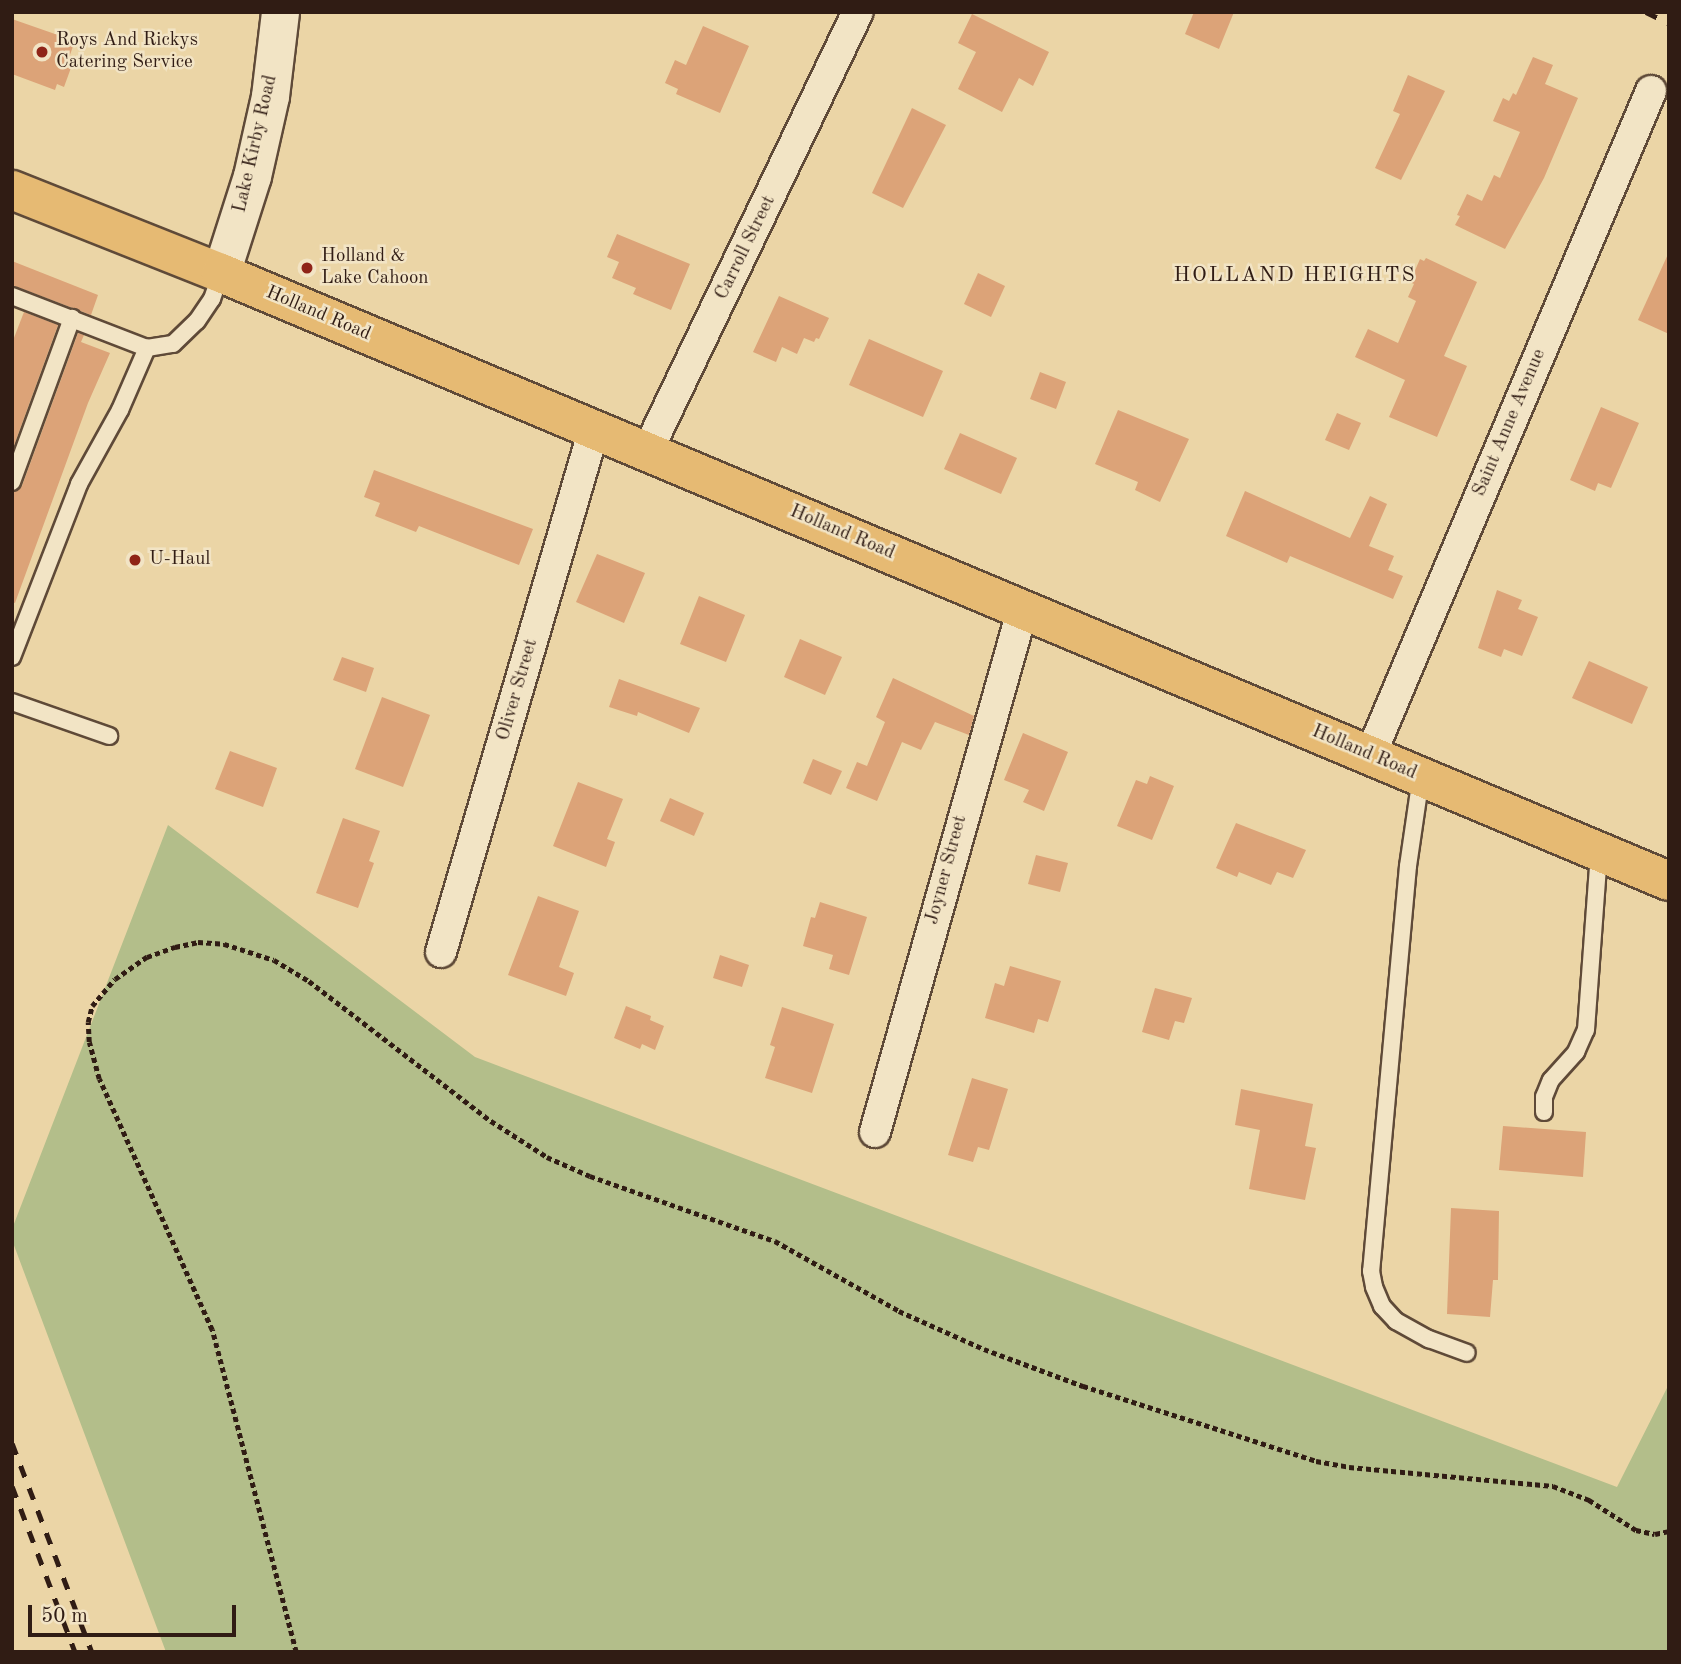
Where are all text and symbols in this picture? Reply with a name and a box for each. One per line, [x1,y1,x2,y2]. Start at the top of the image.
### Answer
place label: Roys And Rickys Catering Service [56,30,198,74]
marker: Roys And Rickys Catering Service [34,44,50,60]
street label: Lake Kirby Road [229,73,283,215]
street label: Carroll Street [711,192,781,304]
place label: Holland & Lake Cahoon [321,246,429,290]
marker: Holland & Lake Cahoon [299,260,315,276]
district label: HOLLAND HEIGHTS [1175,263,1415,289]
street label: Holland Road [262,282,374,346]
street label: Saint Anne Avenue [1469,346,1551,500]
street label: Holland Road [786,501,898,565]
place label: U-Haul [149,549,210,571]
marker: U-Haul [127,552,143,568]
street label: Oliver Street [493,636,543,744]
street label: Holland Road [1308,721,1420,785]
street label: Joyner Street [921,813,973,927]
scale bar [32,1590,240,1634]
text: 50 m [41,1606,88,1627]

